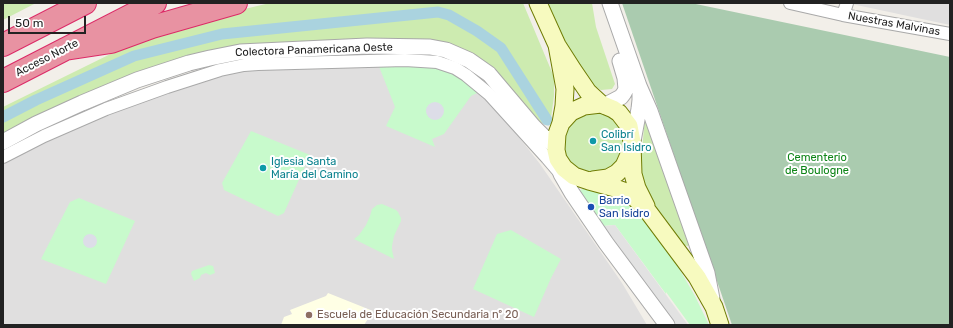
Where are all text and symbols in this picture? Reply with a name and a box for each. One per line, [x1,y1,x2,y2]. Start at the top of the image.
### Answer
scale bar [10,8,88,34]
street label: Nuestras Malvinas [847,9,941,39]
text: 50 m [15,16,43,30]
street label: Acceso Norte [13,36,81,80]
street label: Colectora Panamericana Oeste [235,41,393,59]
place label: Colibrí San Isidro [601,128,651,154]
marker: Colibrí San Isidro [588,136,598,146]
park label: Cementerio de Boulogne [785,151,849,177]
place label: Iglesia Santa María del Camino [271,155,358,181]
marker: Iglesia Santa María del Camino [258,163,268,173]
place label: Barrio San Isidro [599,194,649,220]
marker: Barrio San Isidro [586,202,596,212]
place label: Escuela de Educación Secundaria nº 20 [317,308,518,322]
marker: Escuela de Educación Secundaria nº 20 [304,310,314,320]

